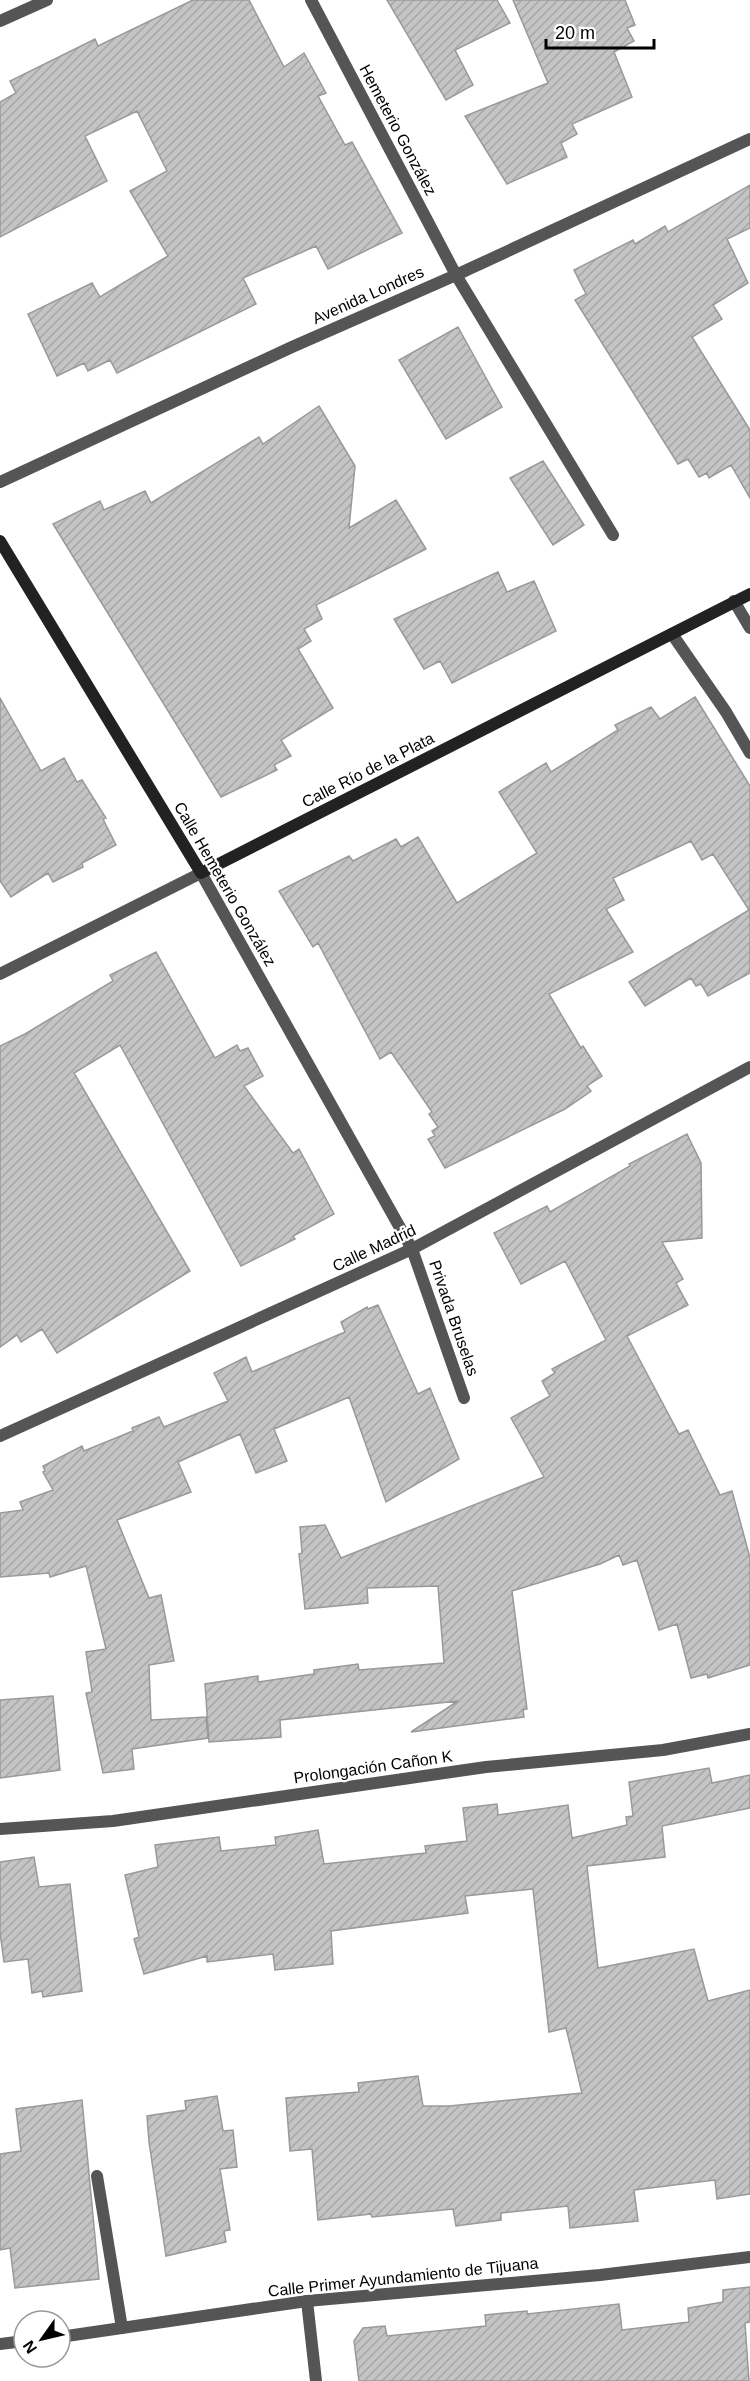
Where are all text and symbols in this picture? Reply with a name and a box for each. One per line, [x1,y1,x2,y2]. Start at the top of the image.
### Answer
scale bar [546,12,654,50]
text: 20 m [555,23,595,43]
street label: Hemeterio González [356,62,440,198]
street label: Avenida Londres [310,263,426,327]
street label: Calle Río de la Plata [299,729,437,811]
street label: Calle Hemeterio González [171,799,279,969]
street label: Calle Madrid [330,1221,418,1275]
street label: Privada Bruselas [426,1258,482,1378]
street label: Prolongación Cañon K [293,1747,454,1787]
street label: Calle Primer Ayundamiento de Tijuana [267,2254,539,2300]
north arrow [12,2309,72,2369]
text: N [20,2338,40,2357]

